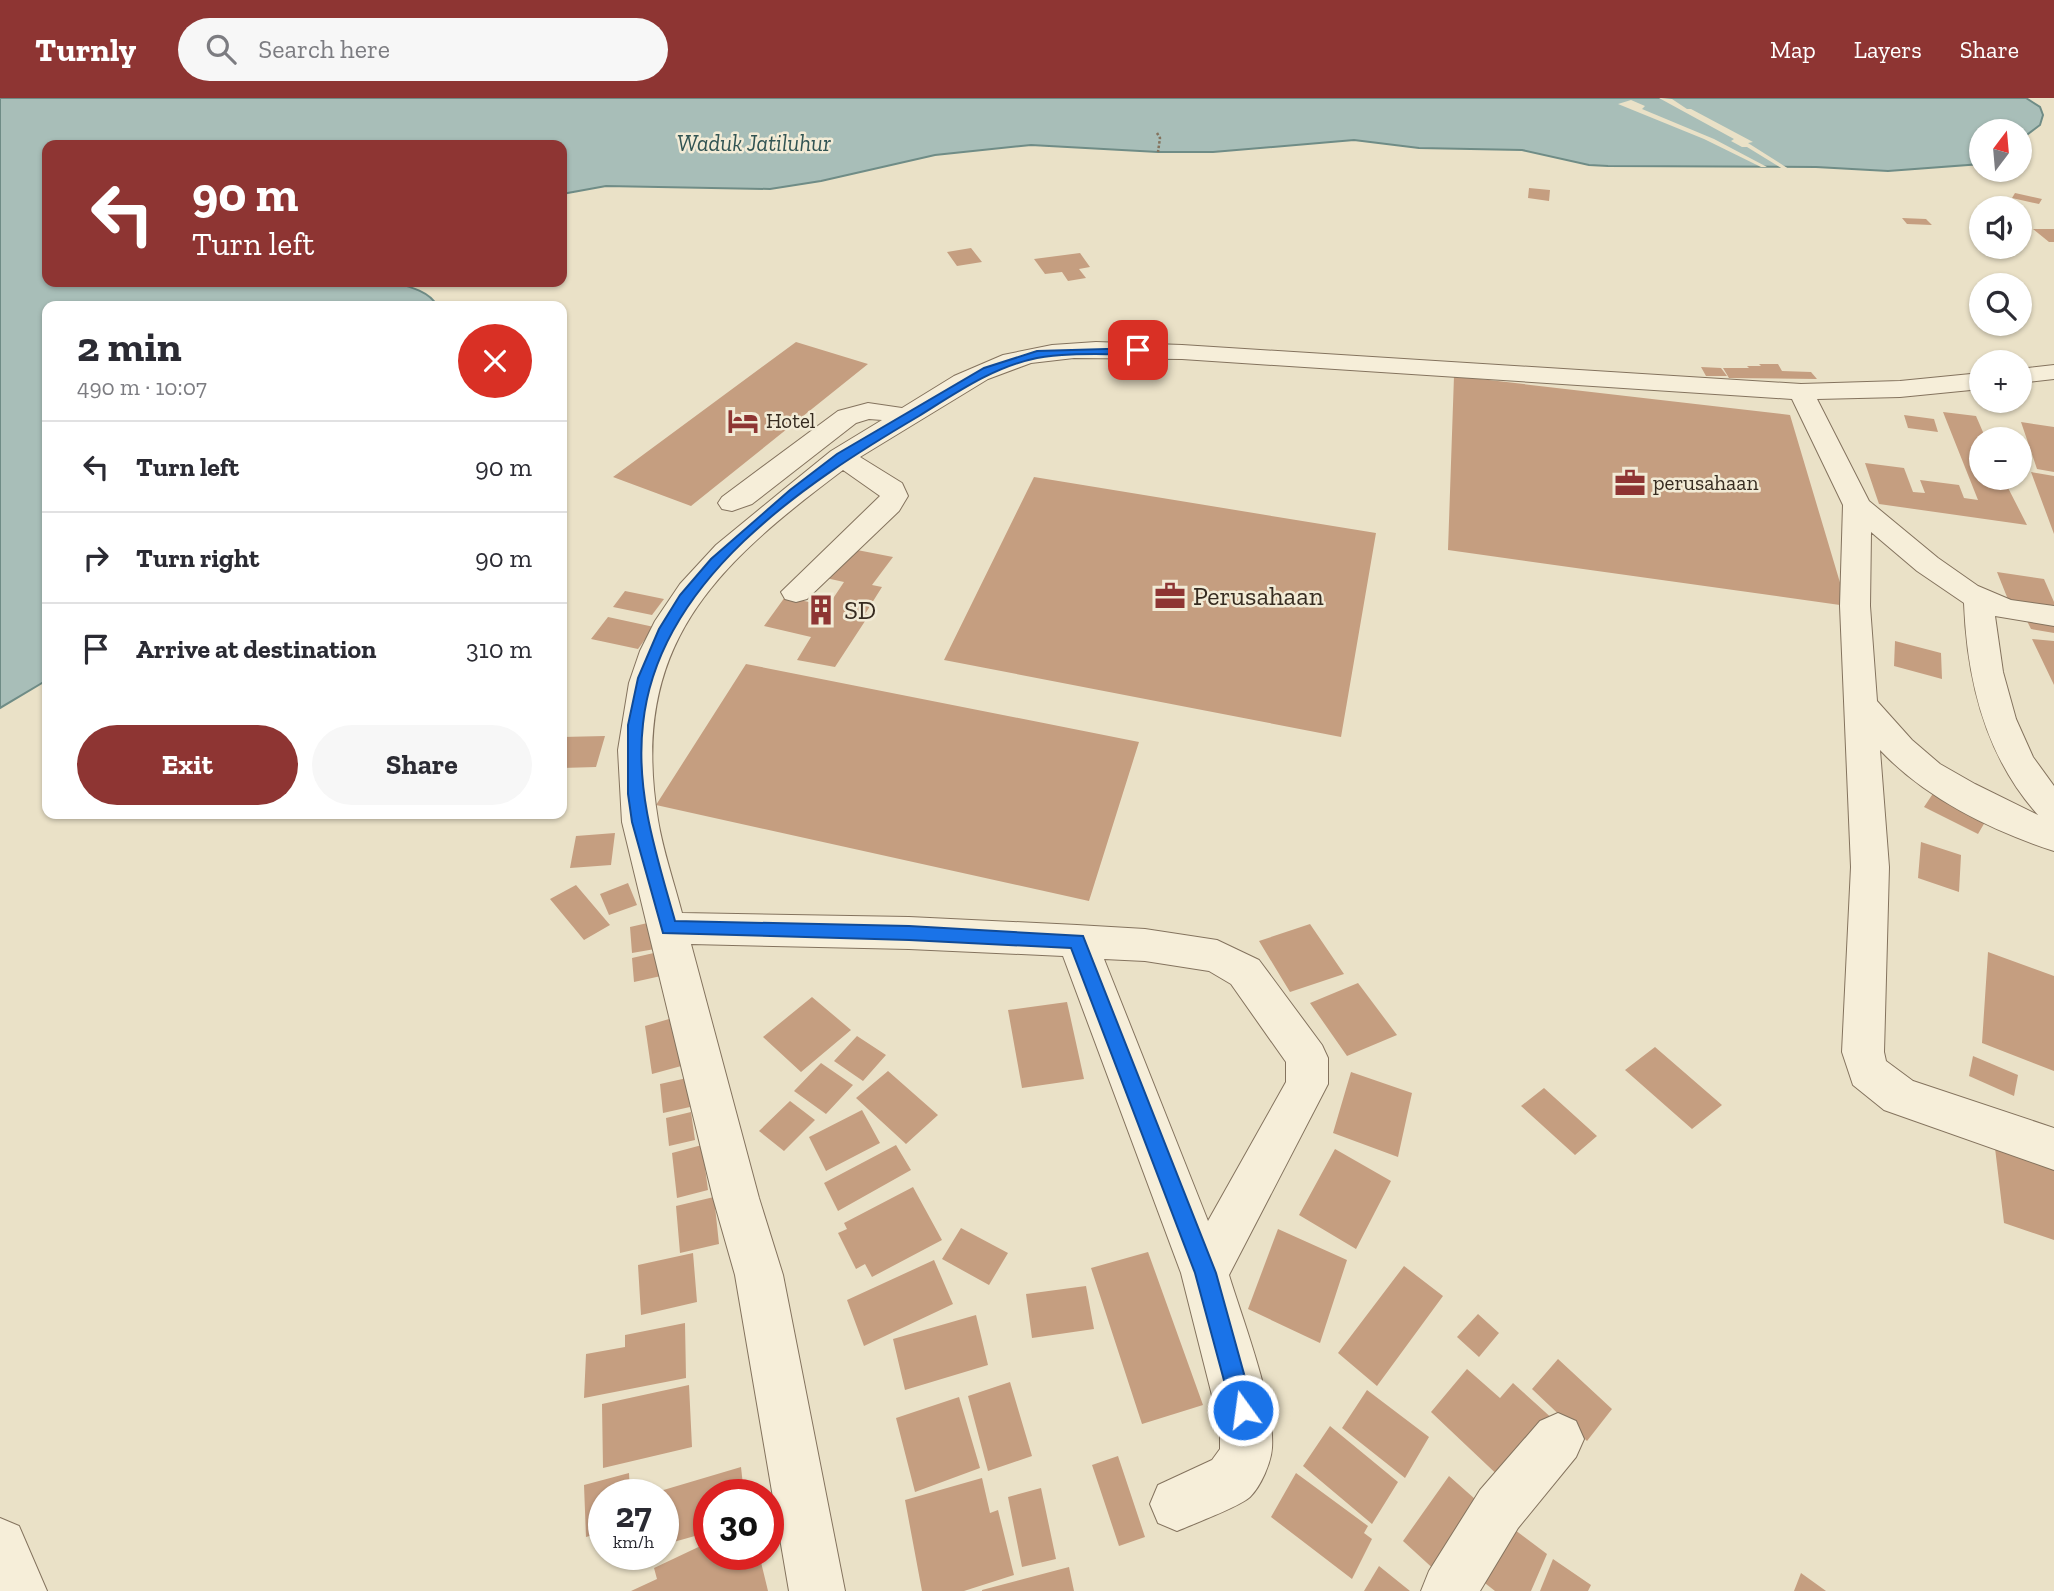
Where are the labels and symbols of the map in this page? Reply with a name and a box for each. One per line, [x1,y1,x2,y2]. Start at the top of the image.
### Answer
north arrow [1969,119,2032,182]
water label: Waduk Jatiluhur [677,129,831,157]
pin [1108,320,1168,380]
hotel icon: Hotel [726,404,760,438]
place label: Hotel [766,408,816,433]
office icon: perusahaan [1613,466,1647,500]
place label: perusahaan [1653,470,1758,495]
office icon: Perusahaan [1153,579,1187,613]
place label: Perusahaan [1193,580,1324,612]
building icon: SD [804,593,838,627]
place label: SD [844,594,876,626]
position arrow [1206,1373,1280,1447]
speed limit sign: 30 [693,1479,784,1570]

